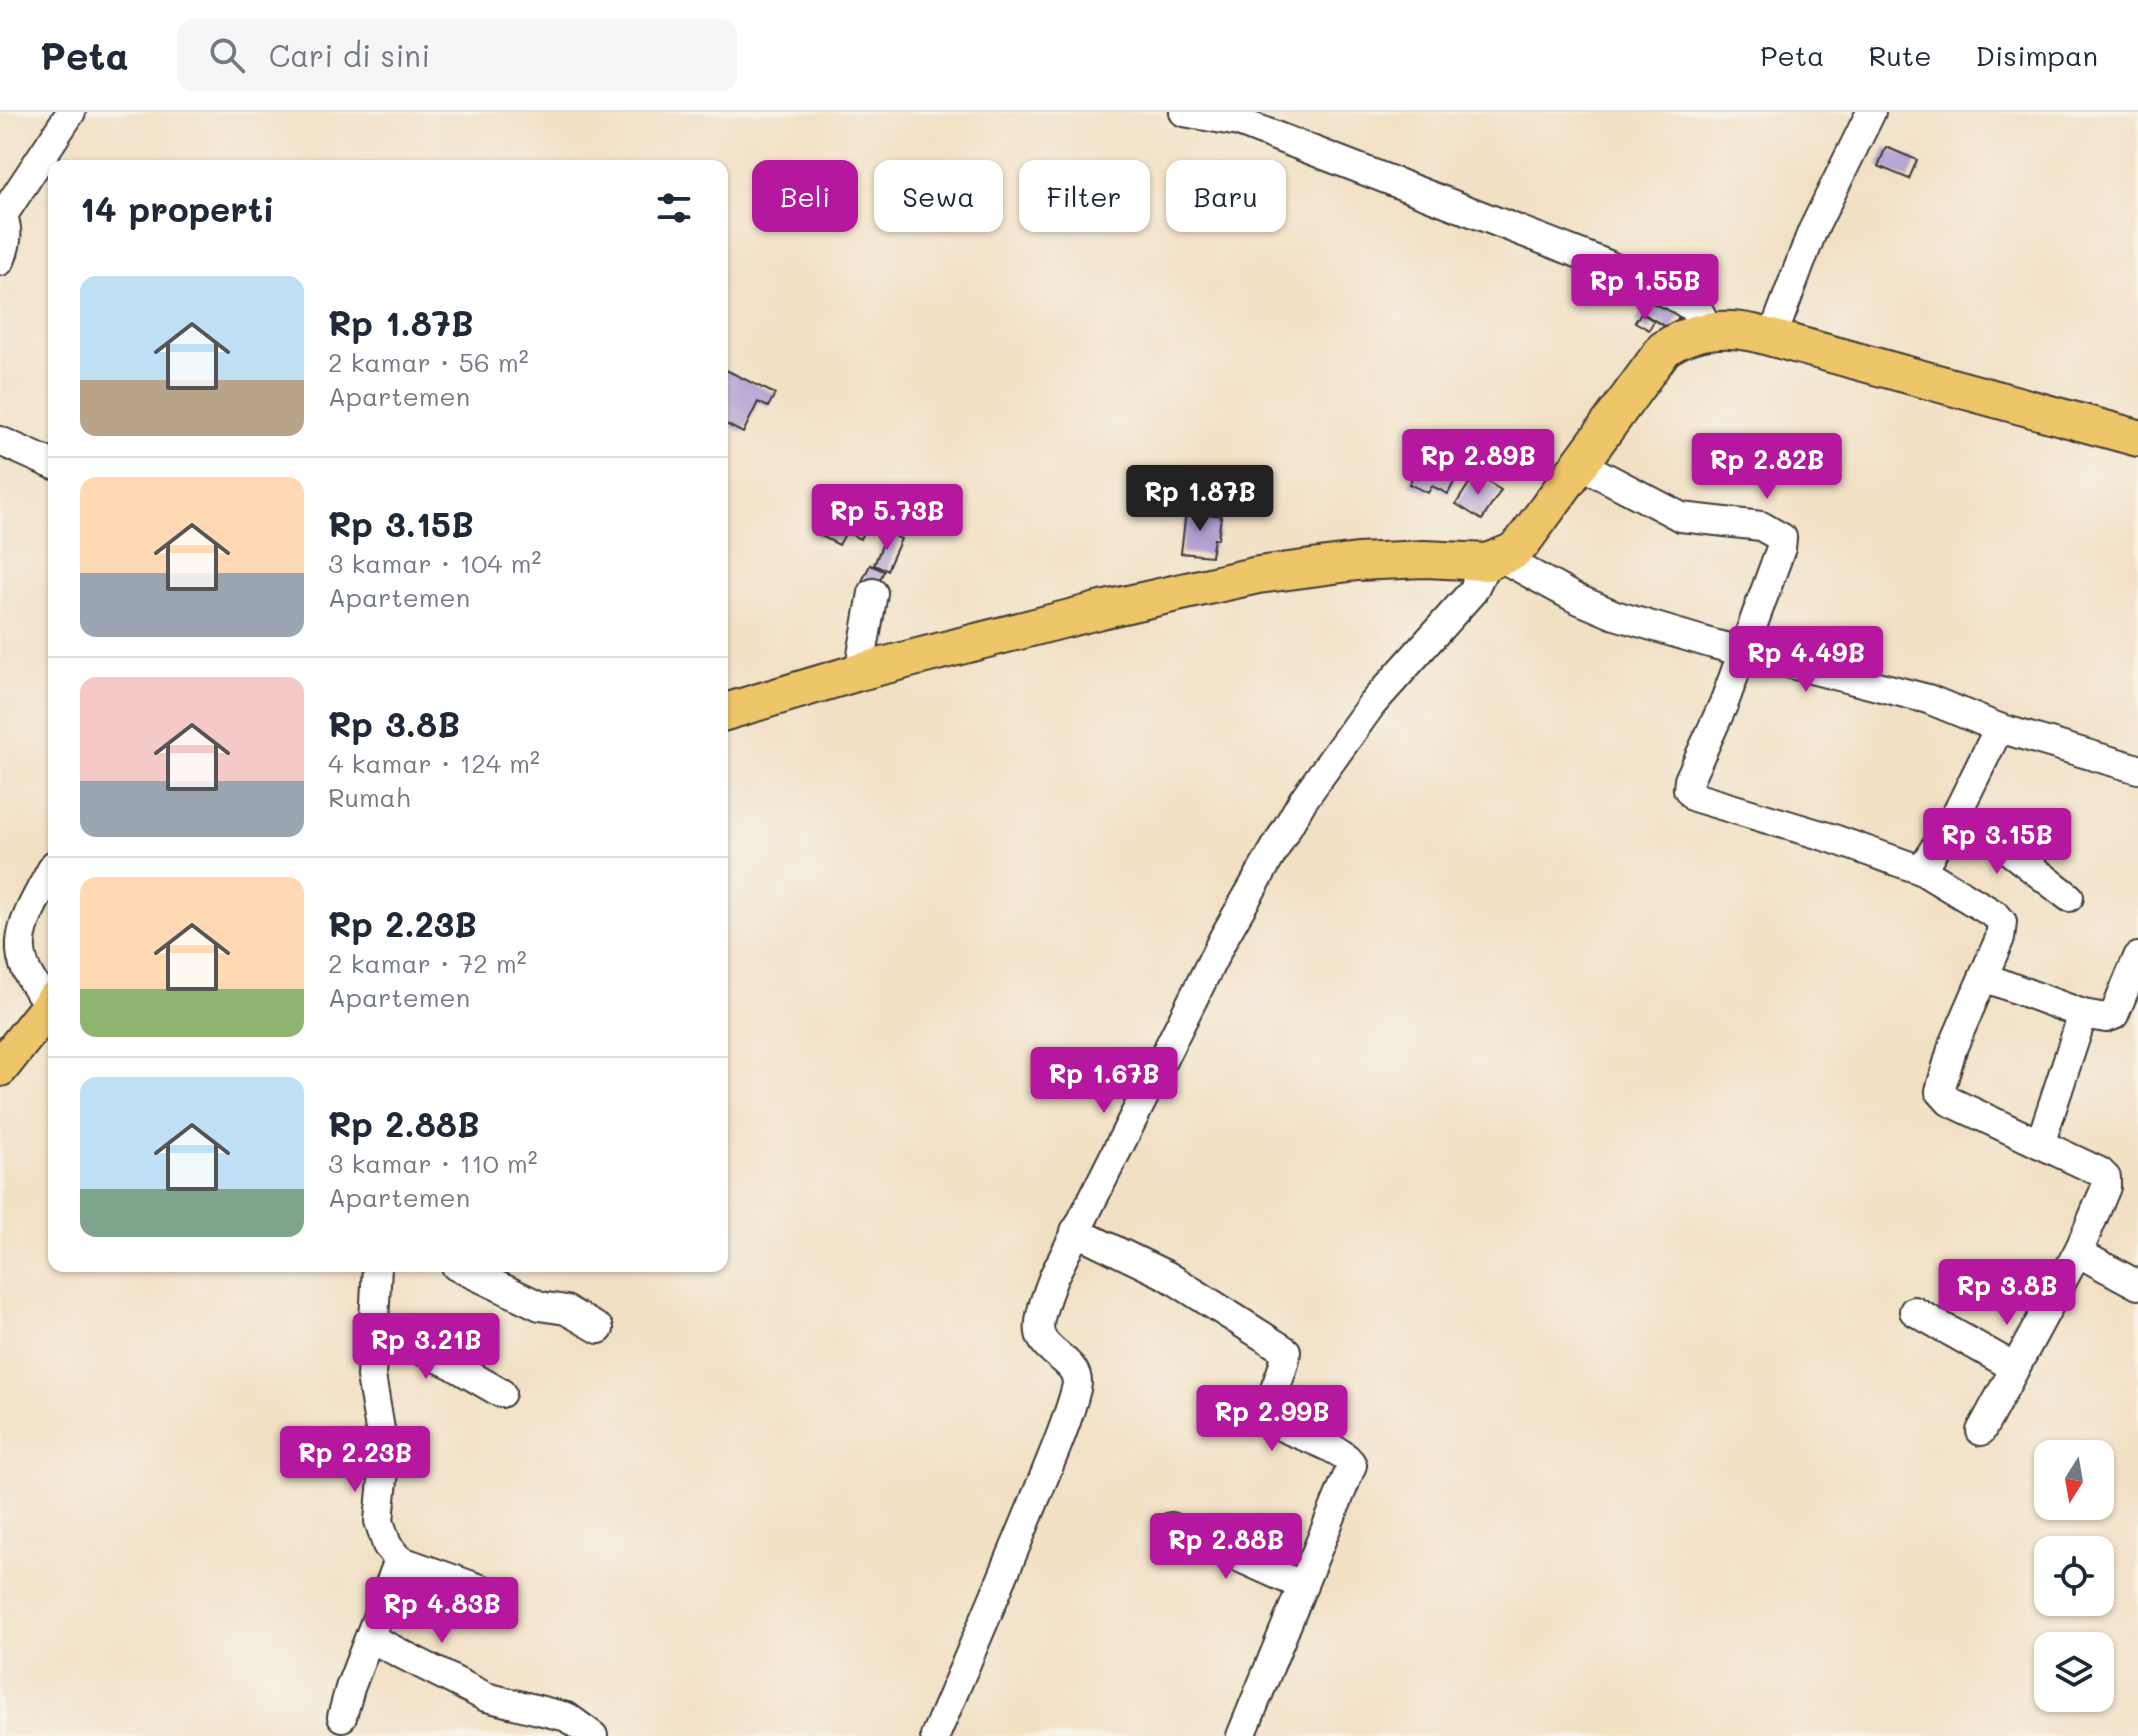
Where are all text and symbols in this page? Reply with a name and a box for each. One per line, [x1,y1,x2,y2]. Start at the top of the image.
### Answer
search box [177,19,737,91]
text: Peta [40,30,129,80]
icon: search [205,33,249,77]
text: Cari di sini [269,35,430,75]
text: Peta [1760,37,1825,73]
text: Rute [1869,37,1931,73]
text: Disimpan [1975,37,2098,73]
chip: Beli [752,160,858,232]
chip: Sewa [874,160,1003,232]
chip: Filter [1019,160,1150,232]
chip: Baru [1166,160,1286,232]
text: 14 properti [80,186,275,231]
icon: filters [652,186,696,230]
pin: Rp 1.55B [1562,254,1728,322]
text: Rp 1.55B [1589,263,1701,297]
text: Rp 1.87B [328,300,474,345]
icon: home [144,308,240,404]
text: 2 kamar · 56 m² [328,345,529,379]
text: Apartemen [328,379,470,413]
pin: Rp 2.89B [1395,429,1561,497]
pin: Rp 2.82B [1684,433,1850,501]
text: Rp 2.89B [1420,438,1536,472]
text: Rp 2.82B [1710,442,1824,476]
pin: Rp 1.87B [1117,465,1283,533]
text: Rp 1.87B [1144,474,1256,508]
pin: Rp 5.73B [804,484,970,552]
text: Rp 5.73B [830,493,944,527]
text: Rp 3.15B [328,501,474,546]
icon: home [144,509,240,605]
text: 3 kamar · 104 m² [328,546,541,580]
text: Apartemen [328,580,470,614]
pin: Rp 4.49B [1723,626,1889,694]
text: Rp 4.49B [1747,635,1865,669]
text: Rp 3.8B [328,701,460,746]
icon: home [144,709,240,805]
text: 4 kamar · 124 m² [328,746,540,780]
text: Rumah [328,780,410,814]
pin: Rp 3.15B [1914,808,2080,876]
text: Rp 3.15B [1941,817,2053,851]
text: Rp 2.23B [328,901,477,946]
icon: home [144,909,240,1005]
text: 2 kamar · 72 m² [328,946,527,980]
text: Apartemen [328,980,470,1014]
pin: Rp 1.67B [1021,1047,1187,1115]
text: Rp 1.67B [1049,1056,1160,1090]
text: Rp 2.88B [328,1101,480,1146]
icon: home [144,1109,240,1205]
text: 3 kamar · 110 m² [328,1146,538,1180]
text: Apartemen [328,1180,470,1214]
pin: Rp 3.8B [1933,1259,2081,1327]
text: Rp 3.8B [1957,1268,2057,1302]
pin: Rp 3.21B [343,1313,509,1381]
text: Rp 3.21B [371,1322,481,1356]
pin: Rp 2.99B [1189,1385,1355,1453]
text: Rp 2.99B [1214,1394,1330,1428]
pin: Rp 2.23B [272,1426,438,1494]
text: Rp 2.23B [298,1435,412,1469]
north arrow [2034,1440,2114,1520]
map controls [2034,1440,2114,1712]
pin: Rp 2.88B [1143,1513,1309,1581]
text: Rp 2.88B [1168,1522,1284,1556]
button: locate [2034,1536,2114,1616]
pin: Rp 4.83B [359,1577,525,1645]
text: Rp 4.83B [383,1586,501,1620]
button: layers [2034,1632,2114,1712]

